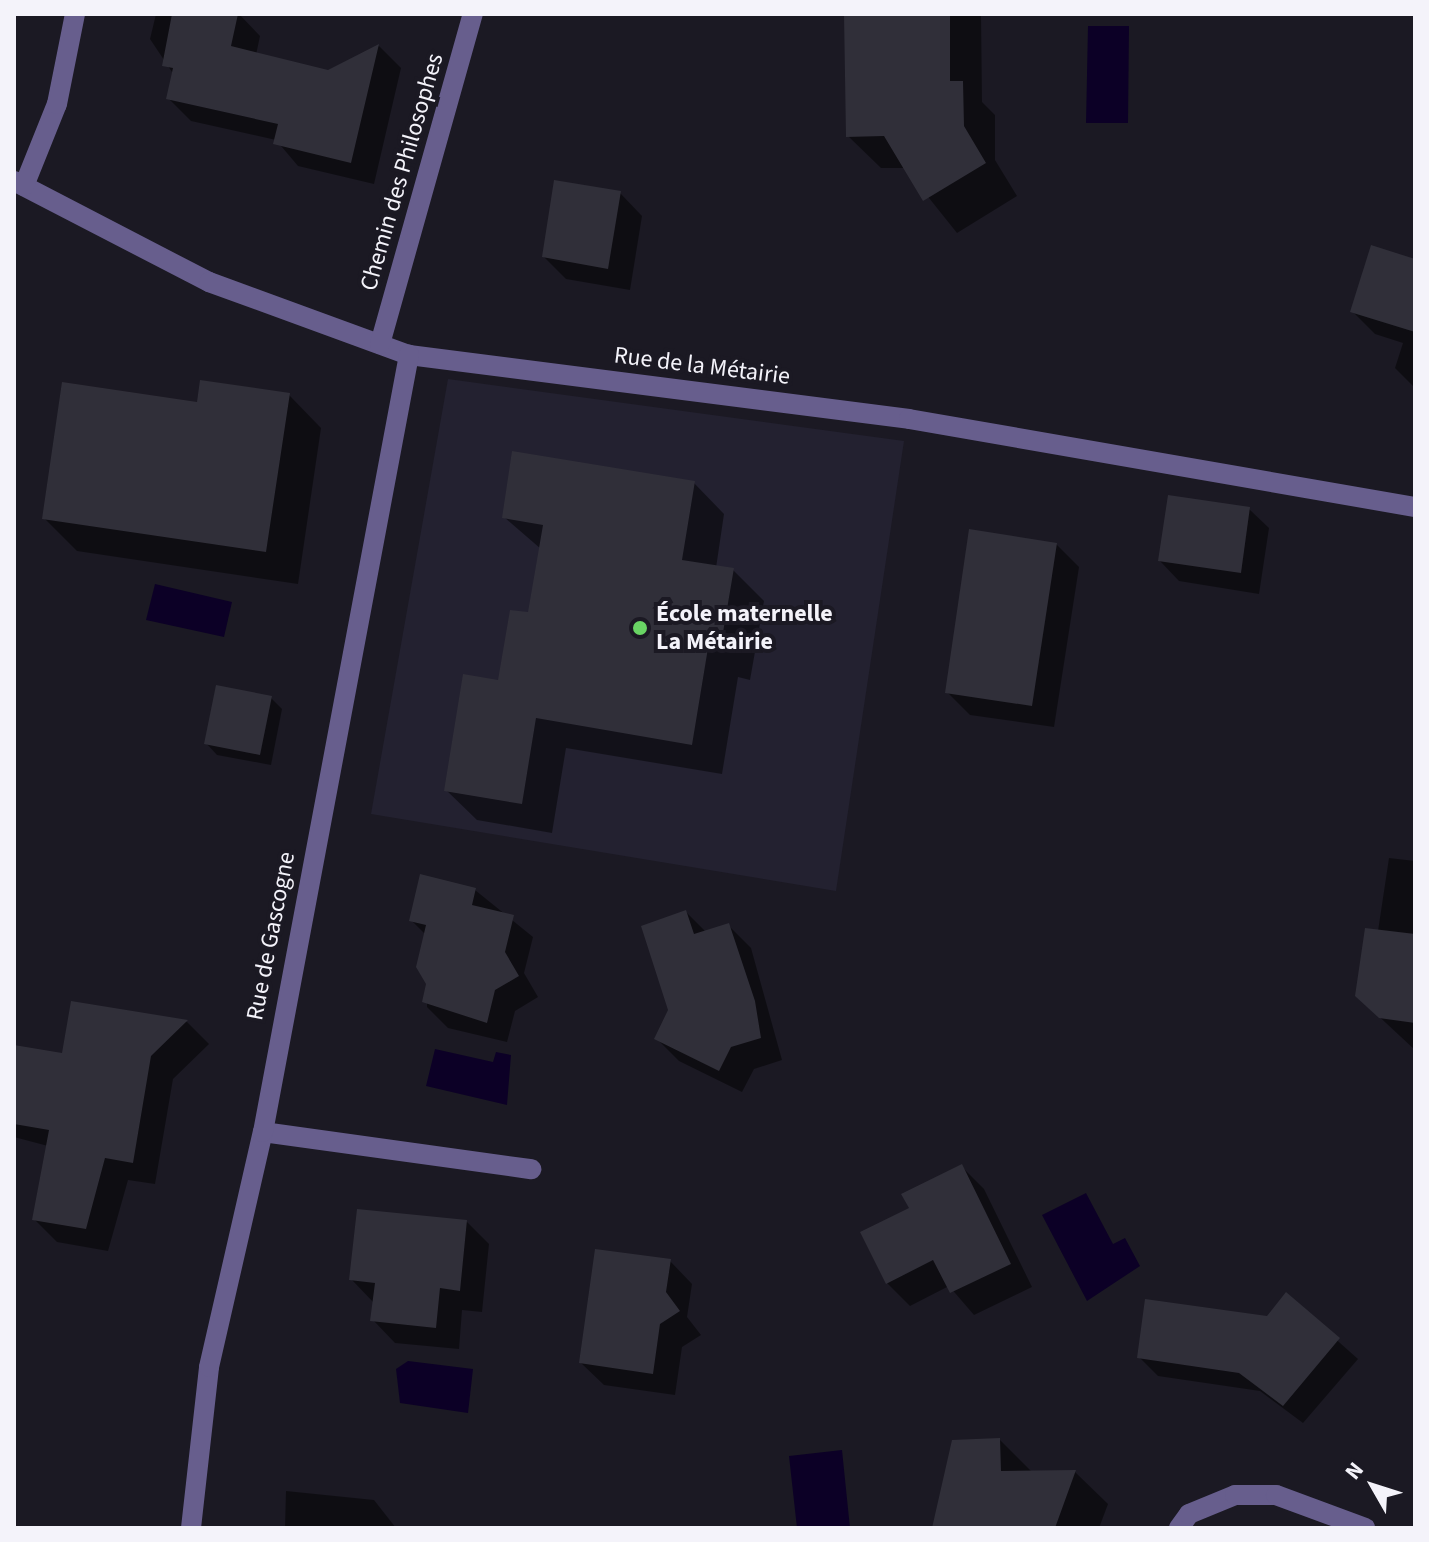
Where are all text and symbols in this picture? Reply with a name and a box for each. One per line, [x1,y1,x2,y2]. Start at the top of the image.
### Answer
street label: Chemin des Philosophes [354,50,450,294]
street label: Rue de la Métairie [612,341,792,391]
place label: École maternelle La Métairie [656,600,833,656]
marker: École maternelle La Métairie [631,619,649,637]
street label: Rue de Gascogne [241,849,301,1023]
north arrow [1333,1446,1413,1526]
text: N [1337,1455,1371,1487]

